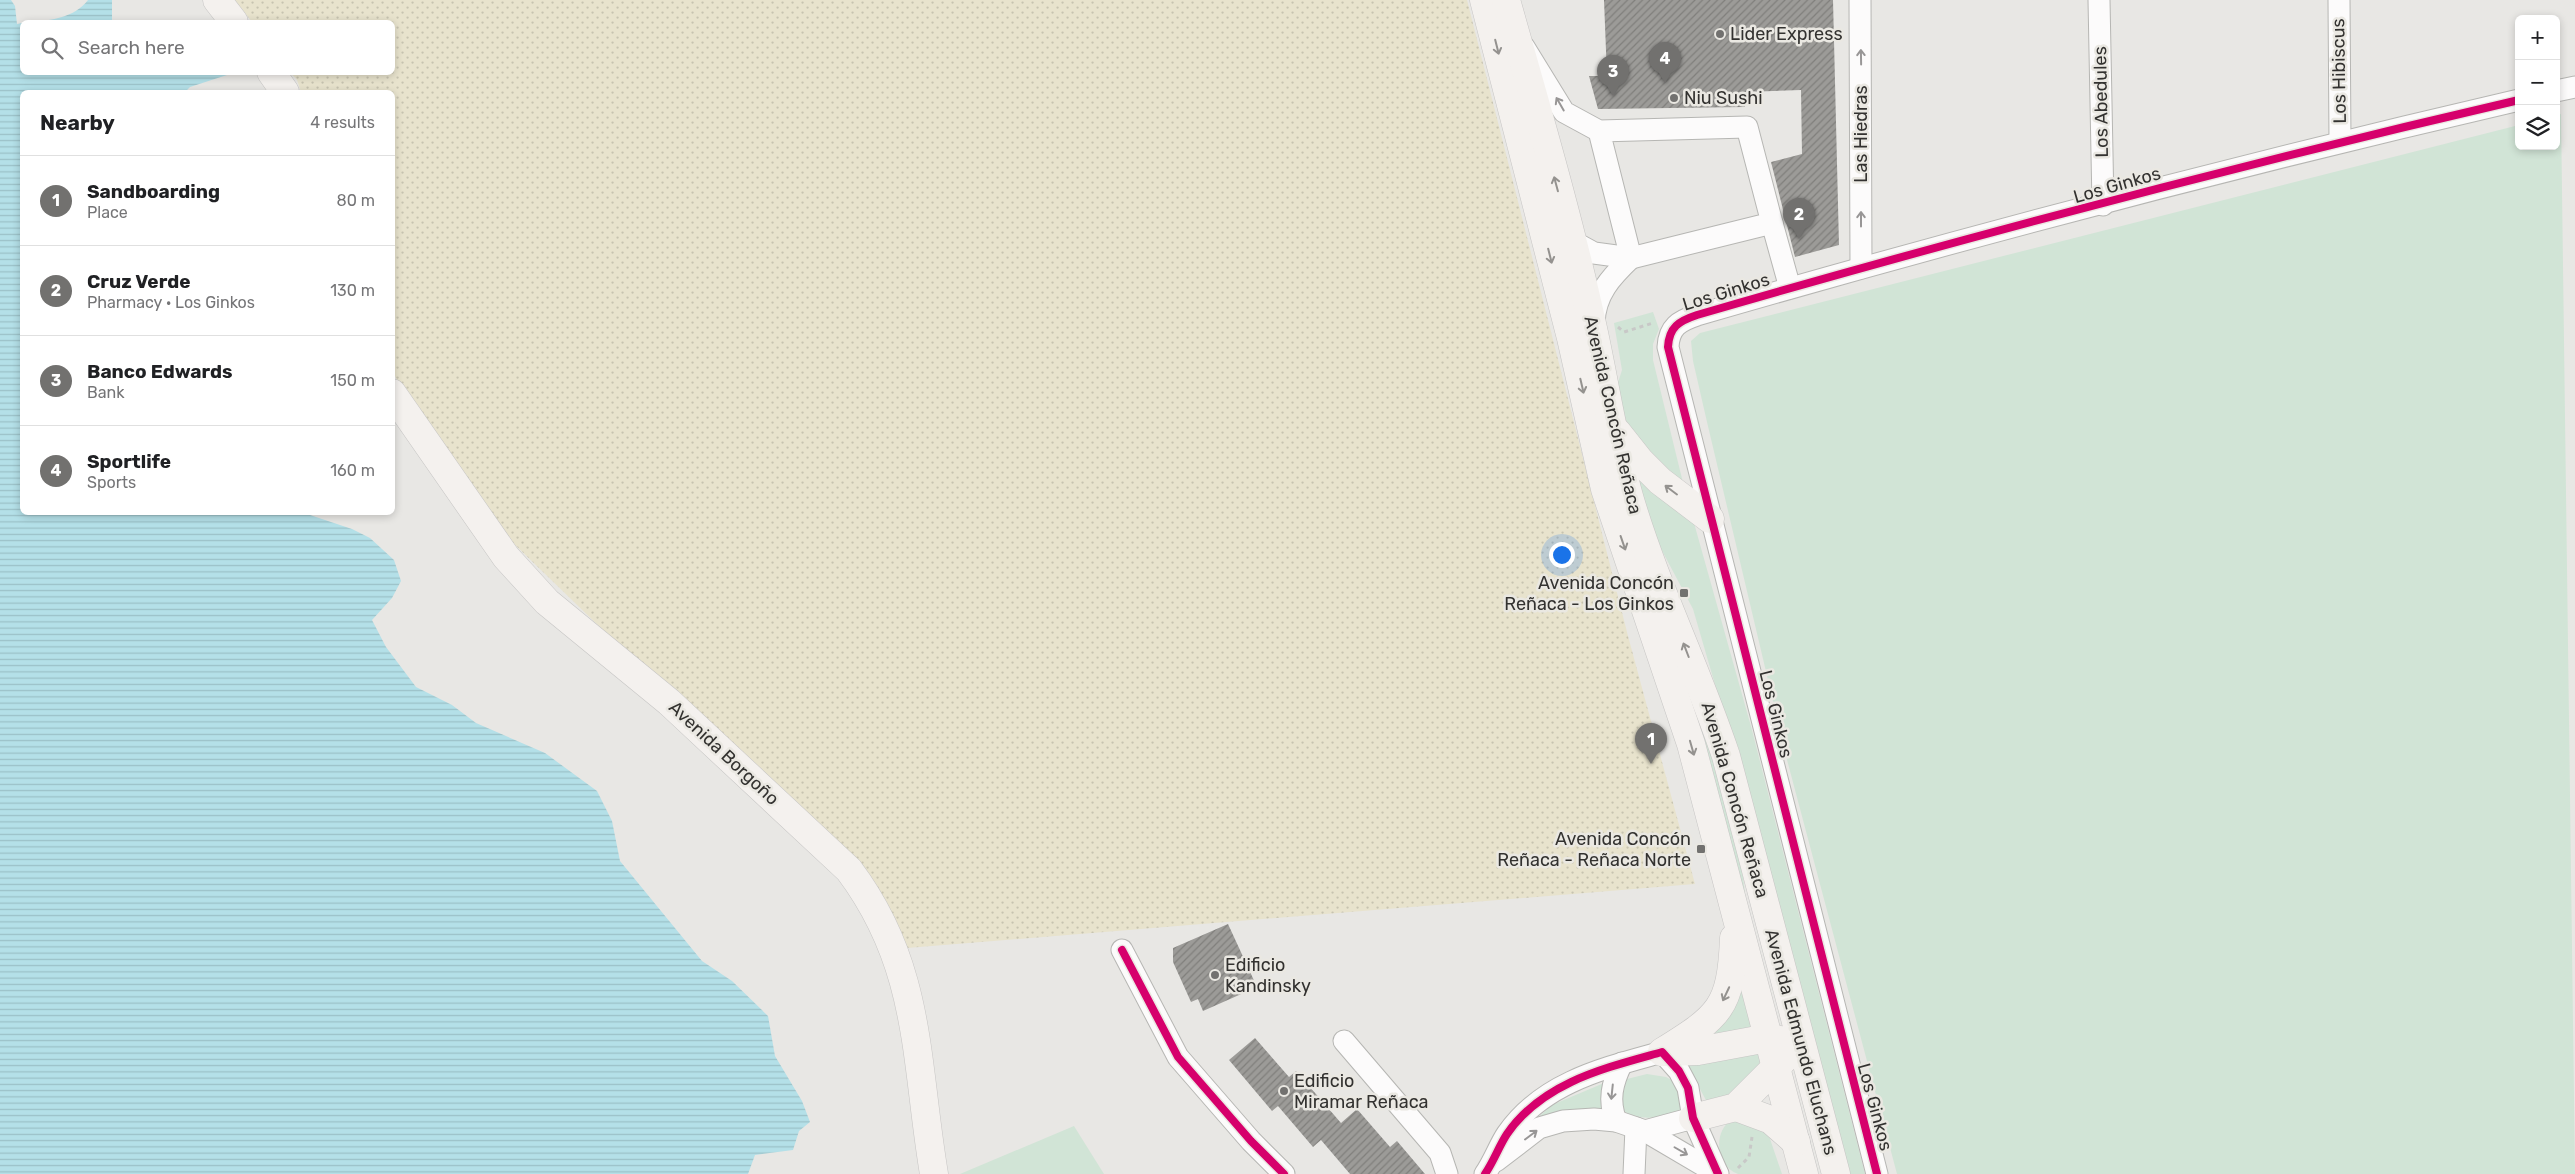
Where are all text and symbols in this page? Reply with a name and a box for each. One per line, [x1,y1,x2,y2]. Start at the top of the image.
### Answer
map controls [2515,15,2560,150]
button: + [2515,15,2560,60]
street label: Los Hibiscus [2327,18,2351,124]
search box [20,20,395,75]
place label: Lider Express [1730,23,1843,45]
marker: Lider Express [1714,28,1726,40]
icon: search [38,34,66,62]
text: Search here [78,36,185,59]
one-way arrow [1492,39,1502,55]
pin: 4 [1649,42,1681,83]
street label: Los Abedules [2089,46,2113,158]
one-way arrow [1856,49,1866,65]
pin: 3 [1597,55,1629,96]
button: − [2515,60,2560,105]
street label: Las Hiedras [1850,85,1872,183]
place label: Niu Sushi [1684,87,1763,109]
marker: Niu Sushi [1668,92,1680,104]
one-way arrow [1554,98,1564,112]
button: layers [2515,105,2560,150]
text: Nearby [40,110,115,135]
text: 4 results [310,113,375,132]
street label: Los Ginkos [2071,162,2163,208]
one-way arrow [1551,176,1560,192]
text: Sandboarding [87,180,220,203]
text: 1 [52,191,60,210]
text: 80 m [337,191,375,210]
pin: 2 [1783,198,1815,239]
text: Place [87,203,128,222]
one-way arrow [1856,211,1866,228]
one-way arrow [1546,247,1555,263]
street label: Los Ginkos [1680,268,1772,316]
text: Cruz Verde [87,270,190,293]
text: 2 [51,281,61,300]
text: 130 m [330,281,375,300]
text: Pharmacy · Los Ginkos [87,293,255,312]
street label: Avenida Concón Reñaca [1579,314,1647,516]
text: Banco Edwards [87,360,233,383]
text: 3 [51,371,61,390]
text: 150 m [330,371,375,390]
one-way arrow [1577,377,1587,393]
text: Bank [87,383,124,402]
text: Sportlife [87,450,171,473]
text: 4 [51,461,61,480]
text: 160 m [330,461,375,480]
text: Sports [87,473,136,492]
one-way arrow [1665,484,1678,495]
one-way arrow [1619,534,1628,550]
your location [1549,542,1575,568]
place label: Avenida Concón Reñaca - Los Ginkos [1504,572,1674,615]
marker: Avenida Concón Reñaca - Los Ginkos [1678,587,1690,599]
one-way arrow [1680,643,1690,658]
street label: Los Ginkos [1754,668,1798,760]
street label: Avenida Borgoño [664,696,784,810]
street label: Avenida Concón Reñaca [1696,699,1774,901]
pin: 1 [1635,723,1667,764]
one-way arrow [1688,740,1698,756]
place label: Avenida Concón Reñaca - Reñaca Norte [1497,828,1691,871]
marker: Avenida Concón Reñaca - Reñaca Norte [1695,843,1707,855]
street label: Avenida Edmundo Eluchans [1760,926,1842,1158]
place label: Edificio Kandinsky [1225,954,1311,997]
marker: Edificio Kandinsky [1209,969,1221,981]
one-way arrow [1720,986,1730,1001]
street label: Los Ginkos [1853,1061,1897,1153]
place label: Edificio Miramar Reñaca [1294,1070,1429,1113]
one-way arrow [1607,1083,1617,1099]
marker: Edificio Miramar Reñaca [1278,1085,1290,1097]
one-way arrow [1524,1130,1537,1141]
one-way arrow [1673,1147,1687,1157]

